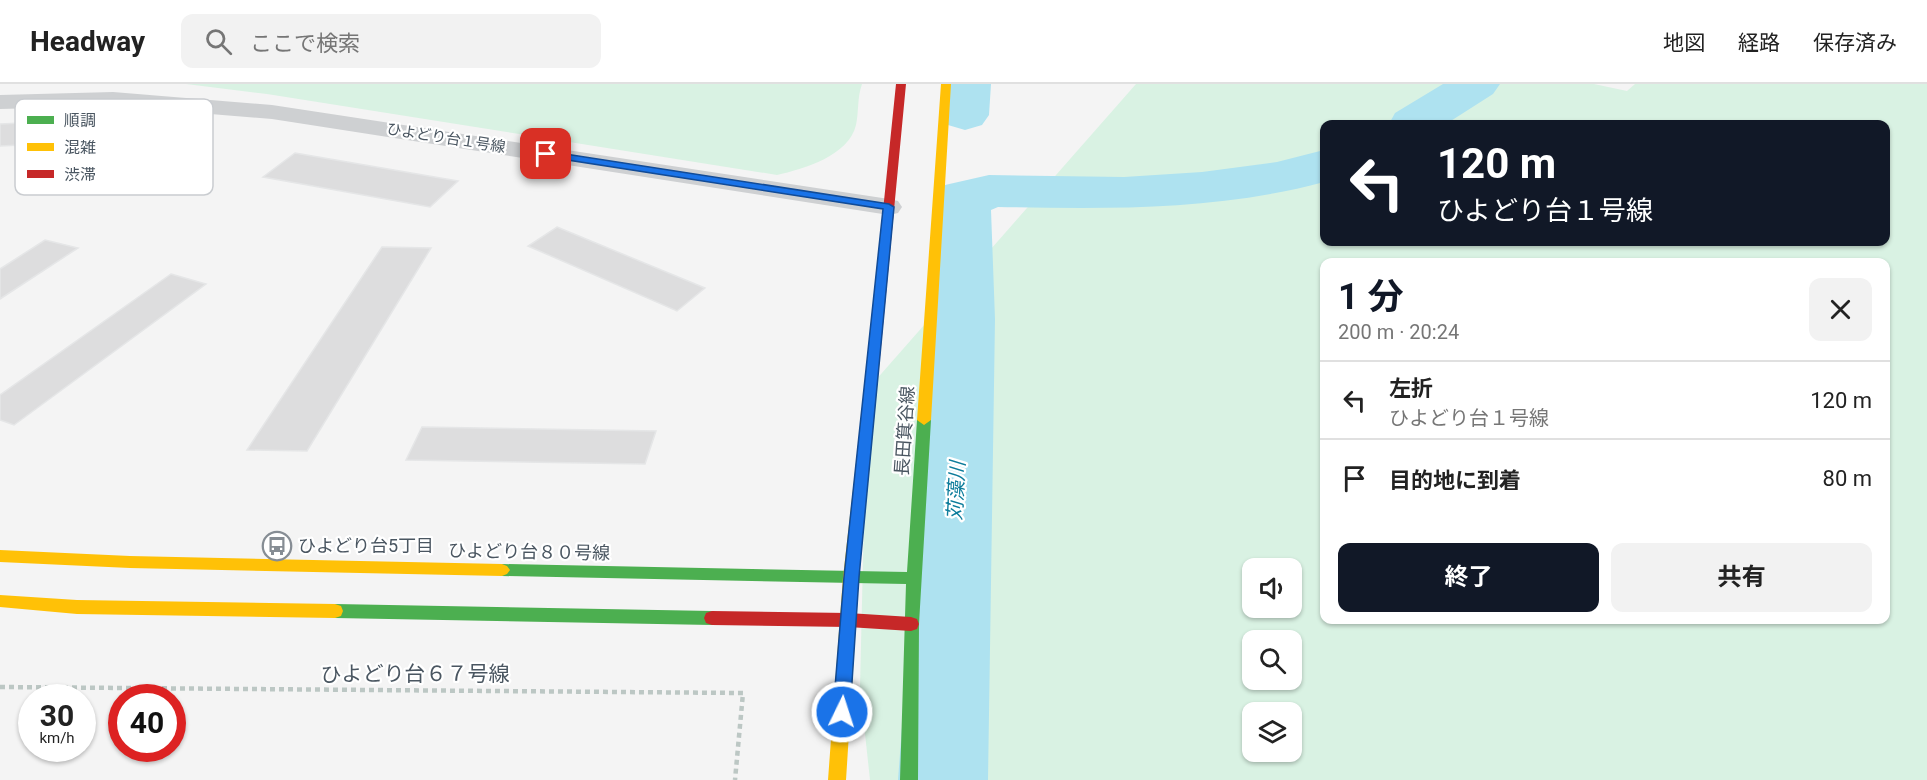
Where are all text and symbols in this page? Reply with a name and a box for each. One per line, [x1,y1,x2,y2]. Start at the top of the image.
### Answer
search box [181,14,601,68]
text: Headway [30,25,145,58]
icon: search [202,25,235,58]
text: ここで検索 [250,31,360,56]
text: 地図 [1663,31,1705,55]
text: 経路 [1738,31,1780,55]
text: 保存済み [1813,31,1897,55]
legend [15,99,213,195]
text: 順調 [64,111,96,130]
street label: ひよどり台１号線 [385,120,507,156]
pin [520,128,571,179]
icon: arrive [529,137,562,170]
text: 混雑 [64,138,96,157]
text: 120 m [1437,139,1556,188]
icon: left [1338,144,1416,222]
text: 渋滞 [64,165,96,184]
text: ひよどり台１号線 [1437,195,1653,227]
text: 1 分 [1338,276,1404,318]
button: close [1809,278,1872,341]
text: 200 m · 20:24 [1338,320,1459,344]
text: 左折 [1389,376,1433,401]
icon: left [1338,384,1371,417]
street label: 長田箕谷線 [891,385,918,477]
text: 120 m [1810,388,1872,413]
text: ひよどり台１号線 [1389,406,1549,430]
water label: 苅藻川 [942,458,970,522]
icon: arrive [1338,462,1371,495]
text: 80 m [1823,466,1872,491]
text: 目的地に到着 [1389,468,1521,493]
bus stop icon: ひよどり台5丁目 [261,530,293,562]
place label: ひよどり台5丁目 [298,535,434,556]
street label: ひよどり台８０号線 [448,540,610,563]
button: 終了 [1338,543,1599,612]
button: 共有 [1611,543,1872,612]
map controls [1242,558,1302,762]
button: sound [1242,558,1302,618]
button: search [1242,630,1302,690]
street label: ひよどり台６７号線 [321,662,510,686]
position arrow [810,680,874,744]
speed limit sign: 40 [108,684,186,762]
text: 30 [40,698,74,733]
button: layers [1242,702,1302,762]
text: km/h [39,729,75,747]

